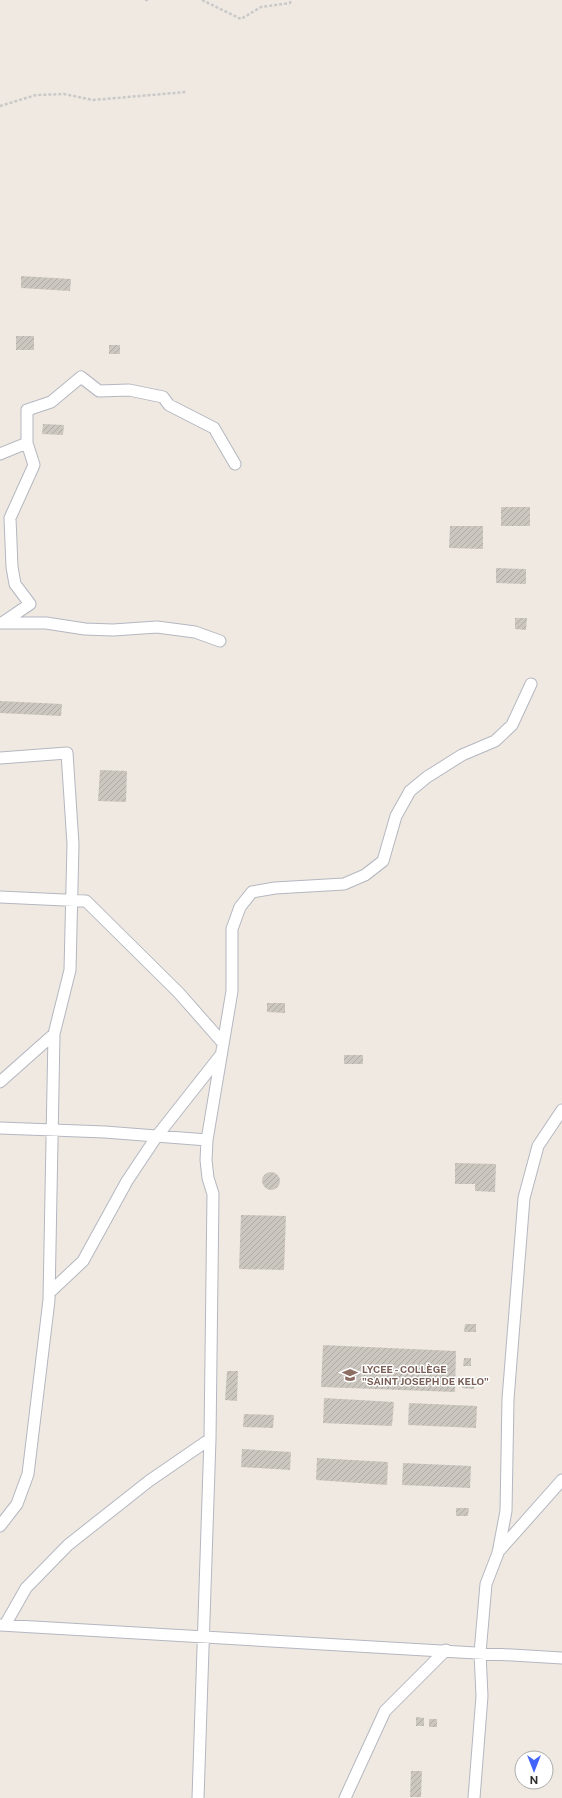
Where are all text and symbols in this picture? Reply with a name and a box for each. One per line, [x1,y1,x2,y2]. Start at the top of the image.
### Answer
place label: LYCEE - COLLÈGE "SAINT JOSEPH DE KELO" [362,1363,489,1387]
school or university icon: LYCEE - COLLÈGE "SAINT JOSEPH DE KELO" [341,1366,359,1384]
north arrow [514,1750,554,1790]
text: N [530,1774,538,1786]

